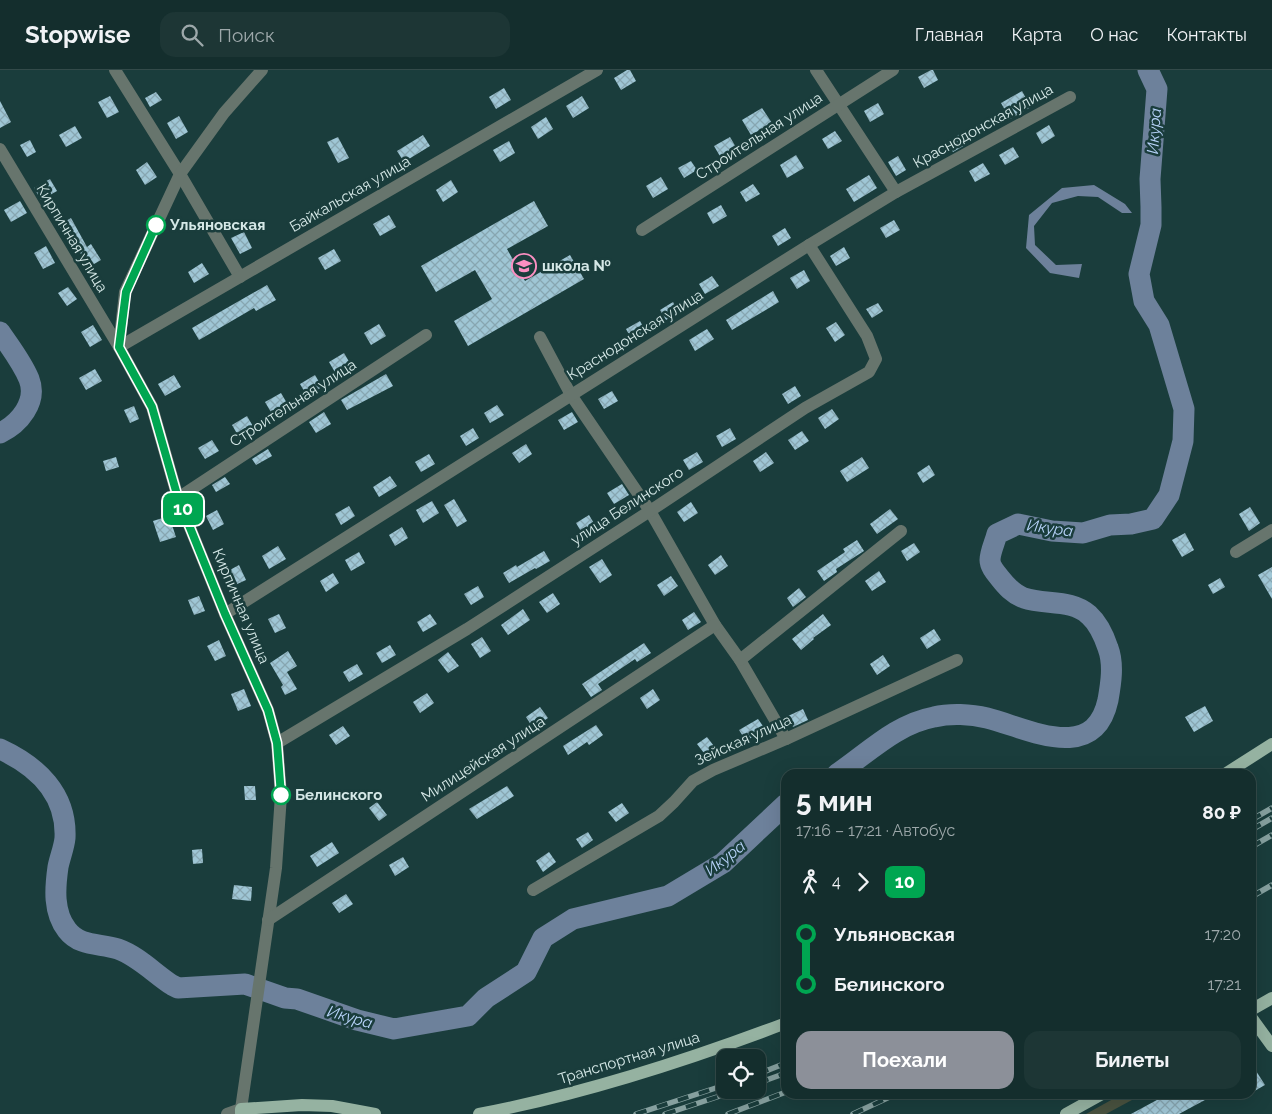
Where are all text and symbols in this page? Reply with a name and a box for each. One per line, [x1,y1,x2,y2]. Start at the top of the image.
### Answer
search box [160,12,510,57]
text: Stopwise [25,20,130,49]
icon: search [178,21,206,49]
text: Поиск [218,24,275,46]
text: Главная [915,24,983,45]
text: Карта [1011,24,1062,45]
text: О нас [1090,24,1138,45]
text: Контакты [1166,24,1247,45]
street label: Краснодонская улица [910,80,1056,172]
street label: Строительная улица [692,88,826,184]
water label: Икура [1143,107,1165,155]
street label: Байкальская улица [286,152,414,236]
street label: Кирпичная улица [33,180,111,296]
marker: Ульяновская [146,215,166,235]
place label: Ульяновская [169,216,265,234]
school or university icon: школа № [511,253,537,279]
place label: школа № [542,257,611,275]
street label: Краснодонская улица [564,286,706,384]
street label: Строительная улица [226,355,360,451]
street label: улица Белинского [567,463,687,549]
line badge: 10 [160,493,206,525]
text: 10 [173,498,193,519]
water label: Икура [1026,515,1075,541]
street label: Кирпичная улица [209,546,273,666]
street label: Зейская улица [692,711,794,769]
street label: Милицейская улица [418,712,548,806]
marker: Белинского [271,785,291,805]
text: 5 мин [796,785,873,818]
place label: Белинского [295,786,382,804]
text: 80 ₽ [1202,801,1241,823]
text: 17:16 – 17:21 · Автобус [796,821,955,840]
water label: Икура [701,836,749,880]
icon: walk [796,868,824,896]
icon: forward [849,868,877,896]
text: 10 [895,871,915,892]
text: 4 [832,872,841,891]
text: Ульяновская [834,923,955,945]
text: 17:20 [1205,925,1241,944]
text: Белинского [834,973,945,995]
text: 17:21 [1207,975,1241,994]
water label: Икура [325,1002,375,1033]
street label: Транспортная улица [556,1028,702,1088]
button: Поехали [796,1031,1014,1089]
button: Билеты [1024,1031,1241,1089]
map controls [716,1049,766,1099]
button: locate [716,1049,766,1099]

